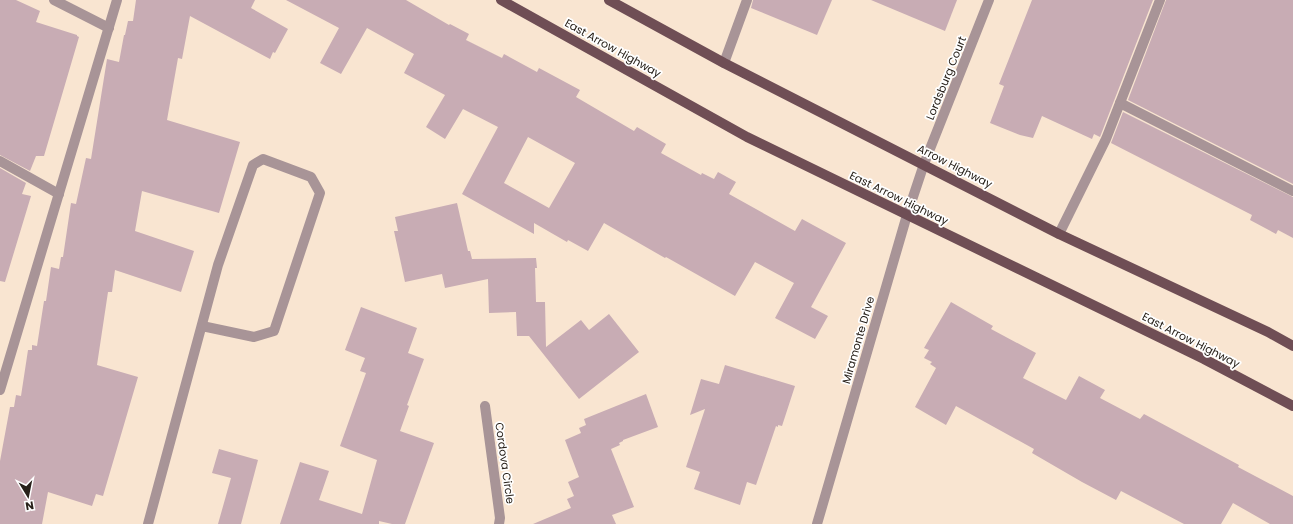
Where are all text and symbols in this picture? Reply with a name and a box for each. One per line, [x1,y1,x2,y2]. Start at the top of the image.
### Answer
street label: East Arrow Highway [562,15,665,82]
street label: Lordsburg Court [922,34,970,122]
street label: Arrow Highway [915,140,996,192]
street label: East Arrow Highway [847,167,952,229]
street label: Miramonte Drive [838,294,878,386]
street label: East Arrow Highway [1139,308,1243,372]
street label: Cordova Circle [491,421,519,505]
north arrow [8,476,48,516]
text: N [24,497,35,514]

